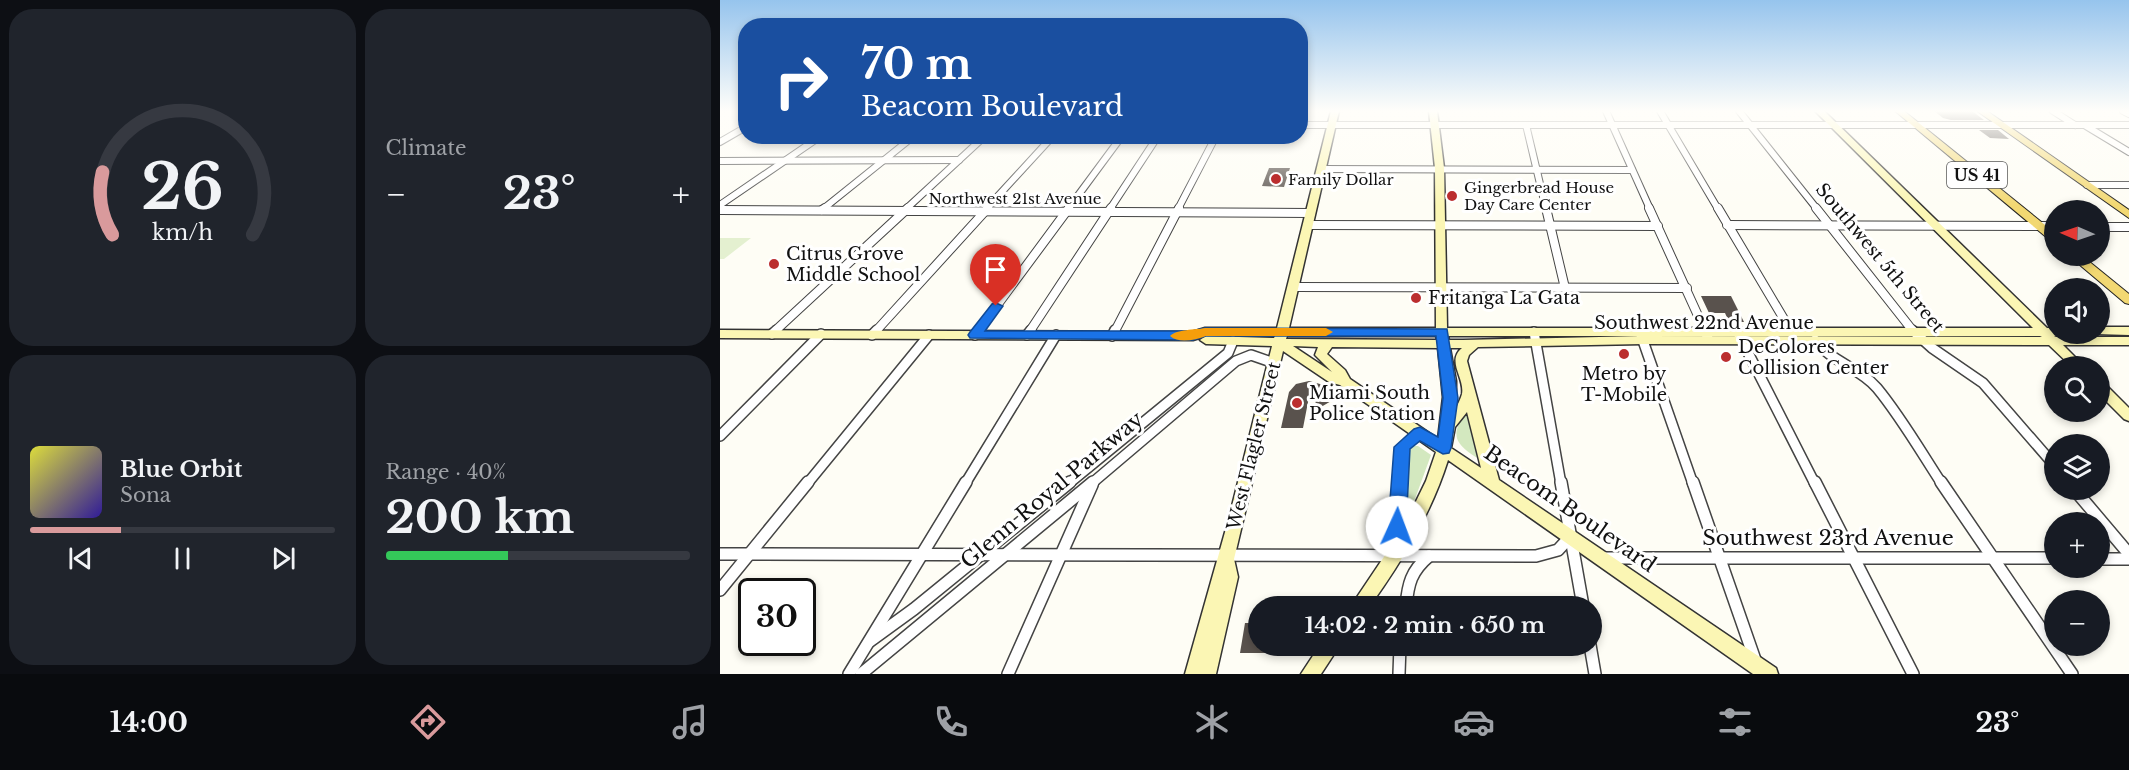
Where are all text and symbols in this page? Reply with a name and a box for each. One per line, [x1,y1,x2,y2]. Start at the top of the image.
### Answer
text: 70 m [861,38,972,90]
icon: right [762,42,840,120]
text: Beacom Boulevard [861,90,1123,123]
text: Climate [386,136,466,160]
text: 26 [141,148,224,226]
road number: US 41 [1947,162,2007,188]
text: 23° [503,165,576,221]
place label: Family Dollar [1288,170,1394,189]
marker: Family Dollar [1269,172,1283,186]
text: − [386,174,406,215]
text: + [672,174,690,215]
place label: Gingerbread House Day Care Center [1464,178,1614,214]
street label: Southwest 5th Street [1811,179,1949,337]
street label: Northwest 21st Avenue [929,189,1101,208]
marker: Gingerbread House Day Care Center [1445,189,1459,203]
north arrow [2044,200,2110,266]
map controls [2044,200,2110,656]
text: km/h [152,219,213,246]
place label: Citrus Grove Middle School [786,243,921,286]
pin [970,244,1021,306]
icon: arrive [979,253,1012,286]
marker: Citrus Grove Middle School [767,257,781,271]
button: sound [2044,278,2110,344]
place label: Fritanga La Gata [1428,287,1580,309]
marker: Fritanga La Gata [1409,291,1423,305]
street label: Southwest 22nd Avenue [1594,312,1814,334]
place label: DeColores Collision Center [1738,336,1889,379]
marker: Metro by T-Mobile [1617,347,1631,361]
marker: DeColores Collision Center [1719,350,1733,364]
button: search [2044,356,2110,422]
street label: West Flagler Street [1222,359,1286,533]
place label: Metro by T-Mobile [1581,363,1667,406]
place label: Miami South Police Station [1309,382,1435,425]
marker: Miami South Police Station [1290,396,1304,410]
street label: Glenn Royal Parkway [955,406,1149,574]
button: layers [2044,434,2110,500]
street label: Beacom Boulevard [1479,440,1661,578]
text: Blue Orbit [120,456,242,483]
text: Range · 40% [386,460,506,484]
text: Sona [120,483,171,507]
text: 200 km [386,489,574,545]
position arrow [1365,495,1429,559]
button: + [2044,512,2110,578]
street label: Southwest 23rd Avenue [1702,525,1954,551]
icon: previous [64,542,97,575]
icon: pause [166,542,199,575]
icon: next [267,542,300,575]
speed limit sign: 30 [738,578,816,656]
button: − [2044,590,2110,656]
text: 14:02 · 2 min · 650 m [1305,612,1545,639]
icon: directions [407,701,449,743]
icon: music [669,701,711,743]
icon: phone [930,701,972,743]
icon: climate [1191,701,1233,743]
icon: car [1453,701,1495,743]
icon: filters [1714,701,1756,743]
text: 14:00 [110,706,188,739]
text: 23° [1975,706,2019,739]

